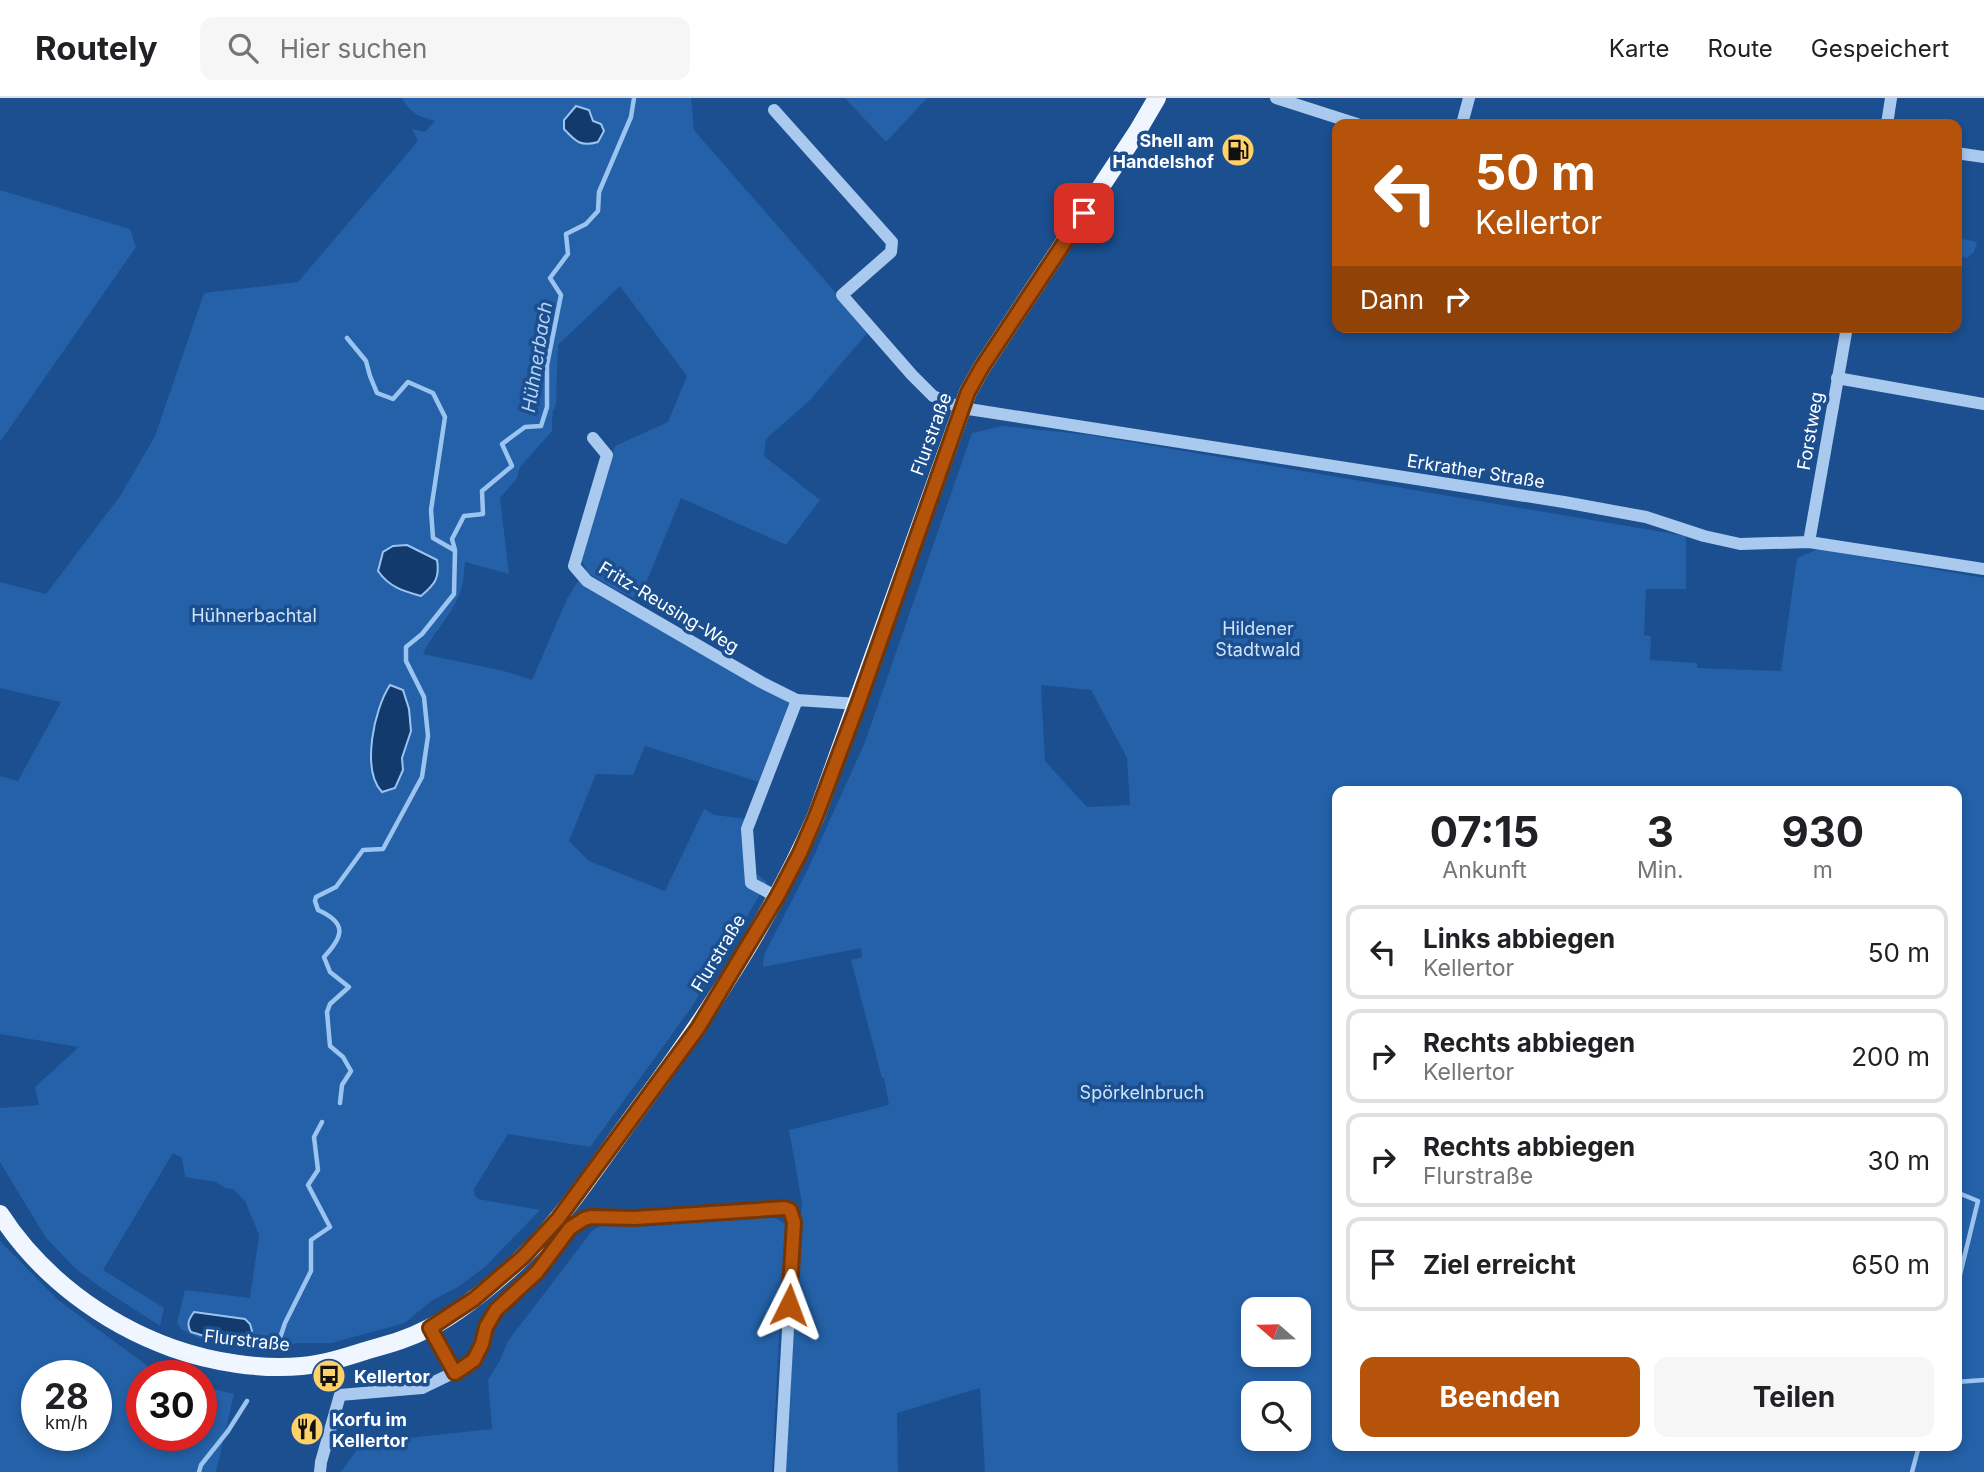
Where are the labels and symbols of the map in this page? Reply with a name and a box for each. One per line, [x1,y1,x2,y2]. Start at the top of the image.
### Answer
place label: Shell am Handelshof [1112,130,1214,172]
fuel station icon: Shell am Handelshof [1219,131,1257,169]
pin [1054,183,1114,243]
water label: Hühnerbach [517,300,557,414]
street label: Flurstraße [906,390,956,478]
street label: Forstweg [1793,390,1827,472]
street label: Erkrather Straße [1406,450,1546,492]
street label: Fritz-Reusing-Weg [595,557,743,657]
park label: Hühnerbachtal [191,605,317,626]
park label: Hildener Stadtwald [1215,618,1301,660]
street label: Flurstraße [687,911,749,995]
park label: Spörkelnbruch [1080,1082,1204,1103]
position arrow [752,1268,826,1342]
north arrow [1241,1297,1311,1367]
street label: Flurstraße [203,1325,291,1355]
bus stop icon: Kellertor [310,1357,348,1395]
speed limit sign: 30 [126,1360,217,1451]
place label: Kellertor [354,1366,430,1387]
place label: Korfu im Kellertor [332,1409,408,1451]
restaurant icon: Korfu im Kellertor [288,1410,326,1448]

